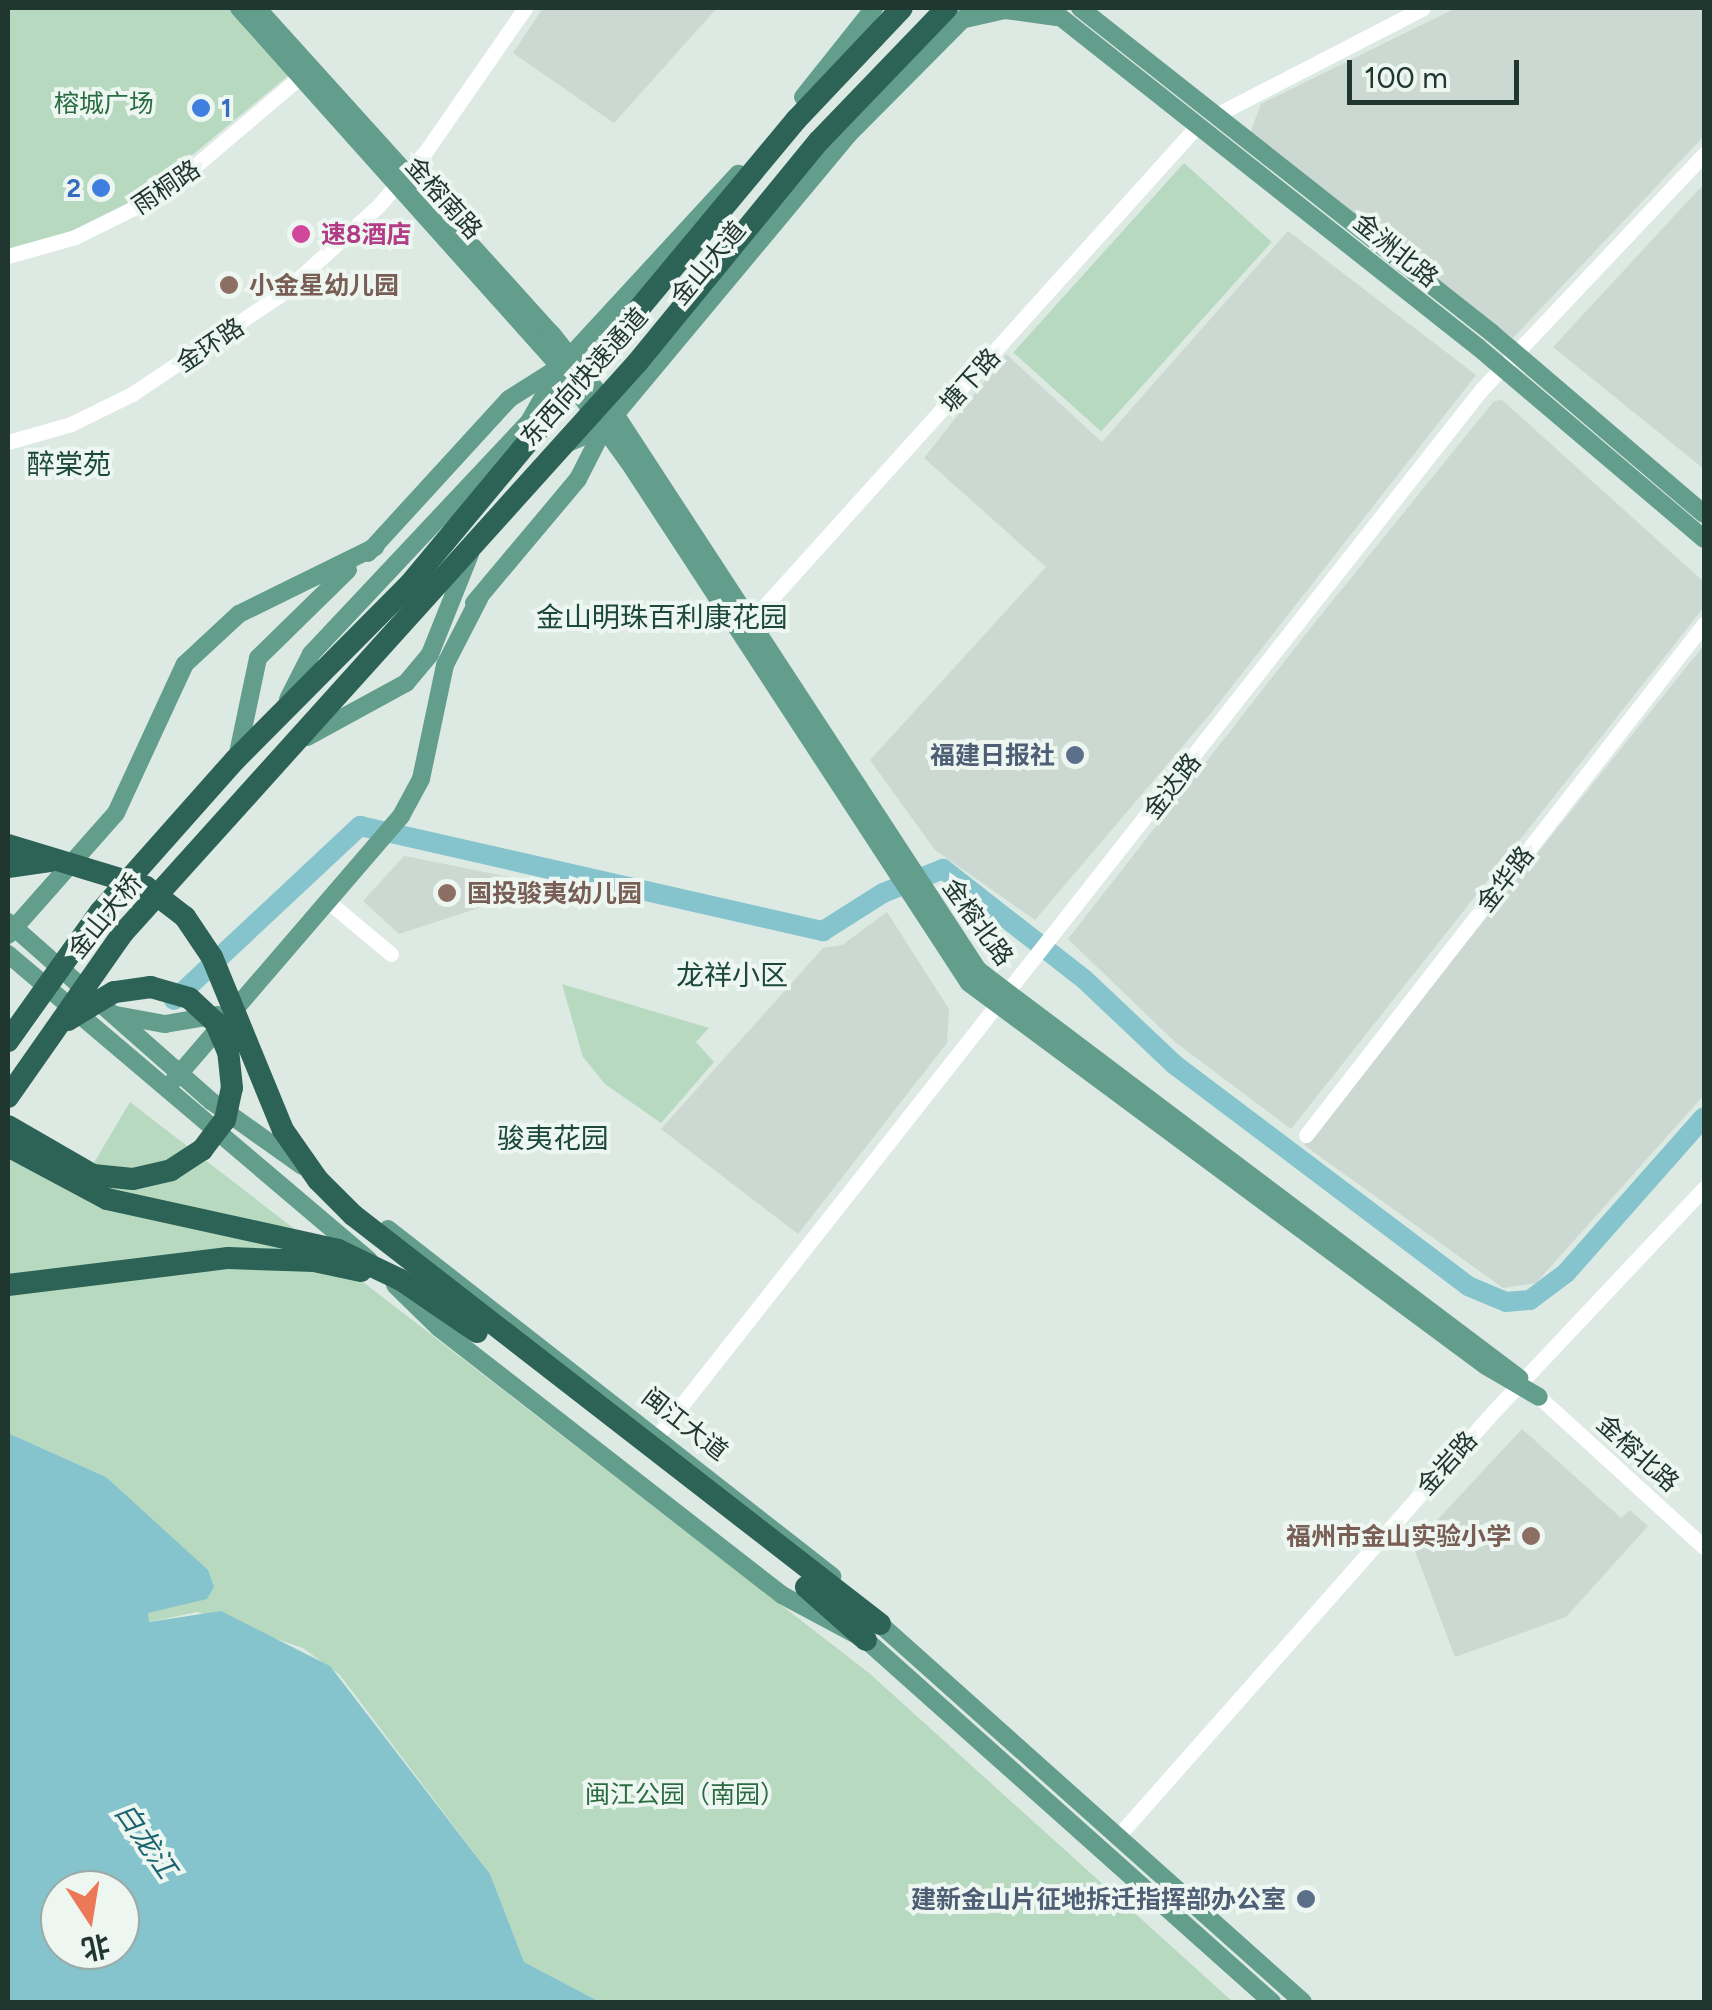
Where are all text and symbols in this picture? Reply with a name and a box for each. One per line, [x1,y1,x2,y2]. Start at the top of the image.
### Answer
scale bar [1352,40,1524,102]
text: 100 m [1364,59,1448,96]
park label: 榕城广场 [54,88,154,118]
place label: 1 [221,93,232,123]
marker: 1 [190,97,212,119]
street label: 金榕南路 [399,151,489,245]
street label: 雨桐路 [127,154,205,220]
place label: 2 [67,173,81,203]
marker: 2 [90,177,112,199]
street label: 金洲北路 [1348,207,1444,293]
street label: 金山大道 [664,215,752,311]
place label: 速8酒店 [321,219,411,249]
marker: 速8酒店 [290,223,312,245]
place label: 小金星幼儿园 [249,270,399,300]
marker: 小金星幼儿园 [218,274,240,296]
street label: 东西向快速通道 [514,302,654,452]
street label: 金环路 [171,312,249,378]
street label: 塘下路 [934,342,1006,418]
district label: 醉棠苑 [27,447,111,481]
district label: 金山明珠百利康花园 [536,600,788,634]
place label: 福建日报社 [930,740,1055,770]
marker: 福建日报社 [1064,744,1086,766]
street label: 金达路 [1137,747,1207,825]
street label: 金华路 [1470,840,1540,918]
street label: 金山大桥 [62,868,148,964]
street label: 金榕北路 [936,873,1020,971]
place label: 国投骏夷幼儿园 [467,878,642,908]
marker: 国投骏夷幼儿园 [436,882,458,904]
district label: 龙祥小区 [676,958,788,992]
district label: 骏夷花园 [497,1121,609,1155]
street label: 闽江大道 [636,1381,734,1467]
street label: 金榕北路 [1591,1408,1685,1498]
street label: 金岩路 [1411,1425,1483,1501]
place label: 福州市金山实验小学 [1286,1521,1511,1551]
marker: 福州市金山实验小学 [1520,1525,1542,1547]
park label: 闽江公园（南园） [585,1779,785,1809]
water label: 白龙江 [108,1796,184,1884]
north arrow [40,1870,140,1970]
place label: 建新金山片征地拆迁指挥部办公室 [911,1884,1286,1914]
marker: 建新金山片征地拆迁指挥部办公室 [1295,1888,1317,1910]
text: 北 [79,1928,113,1967]

